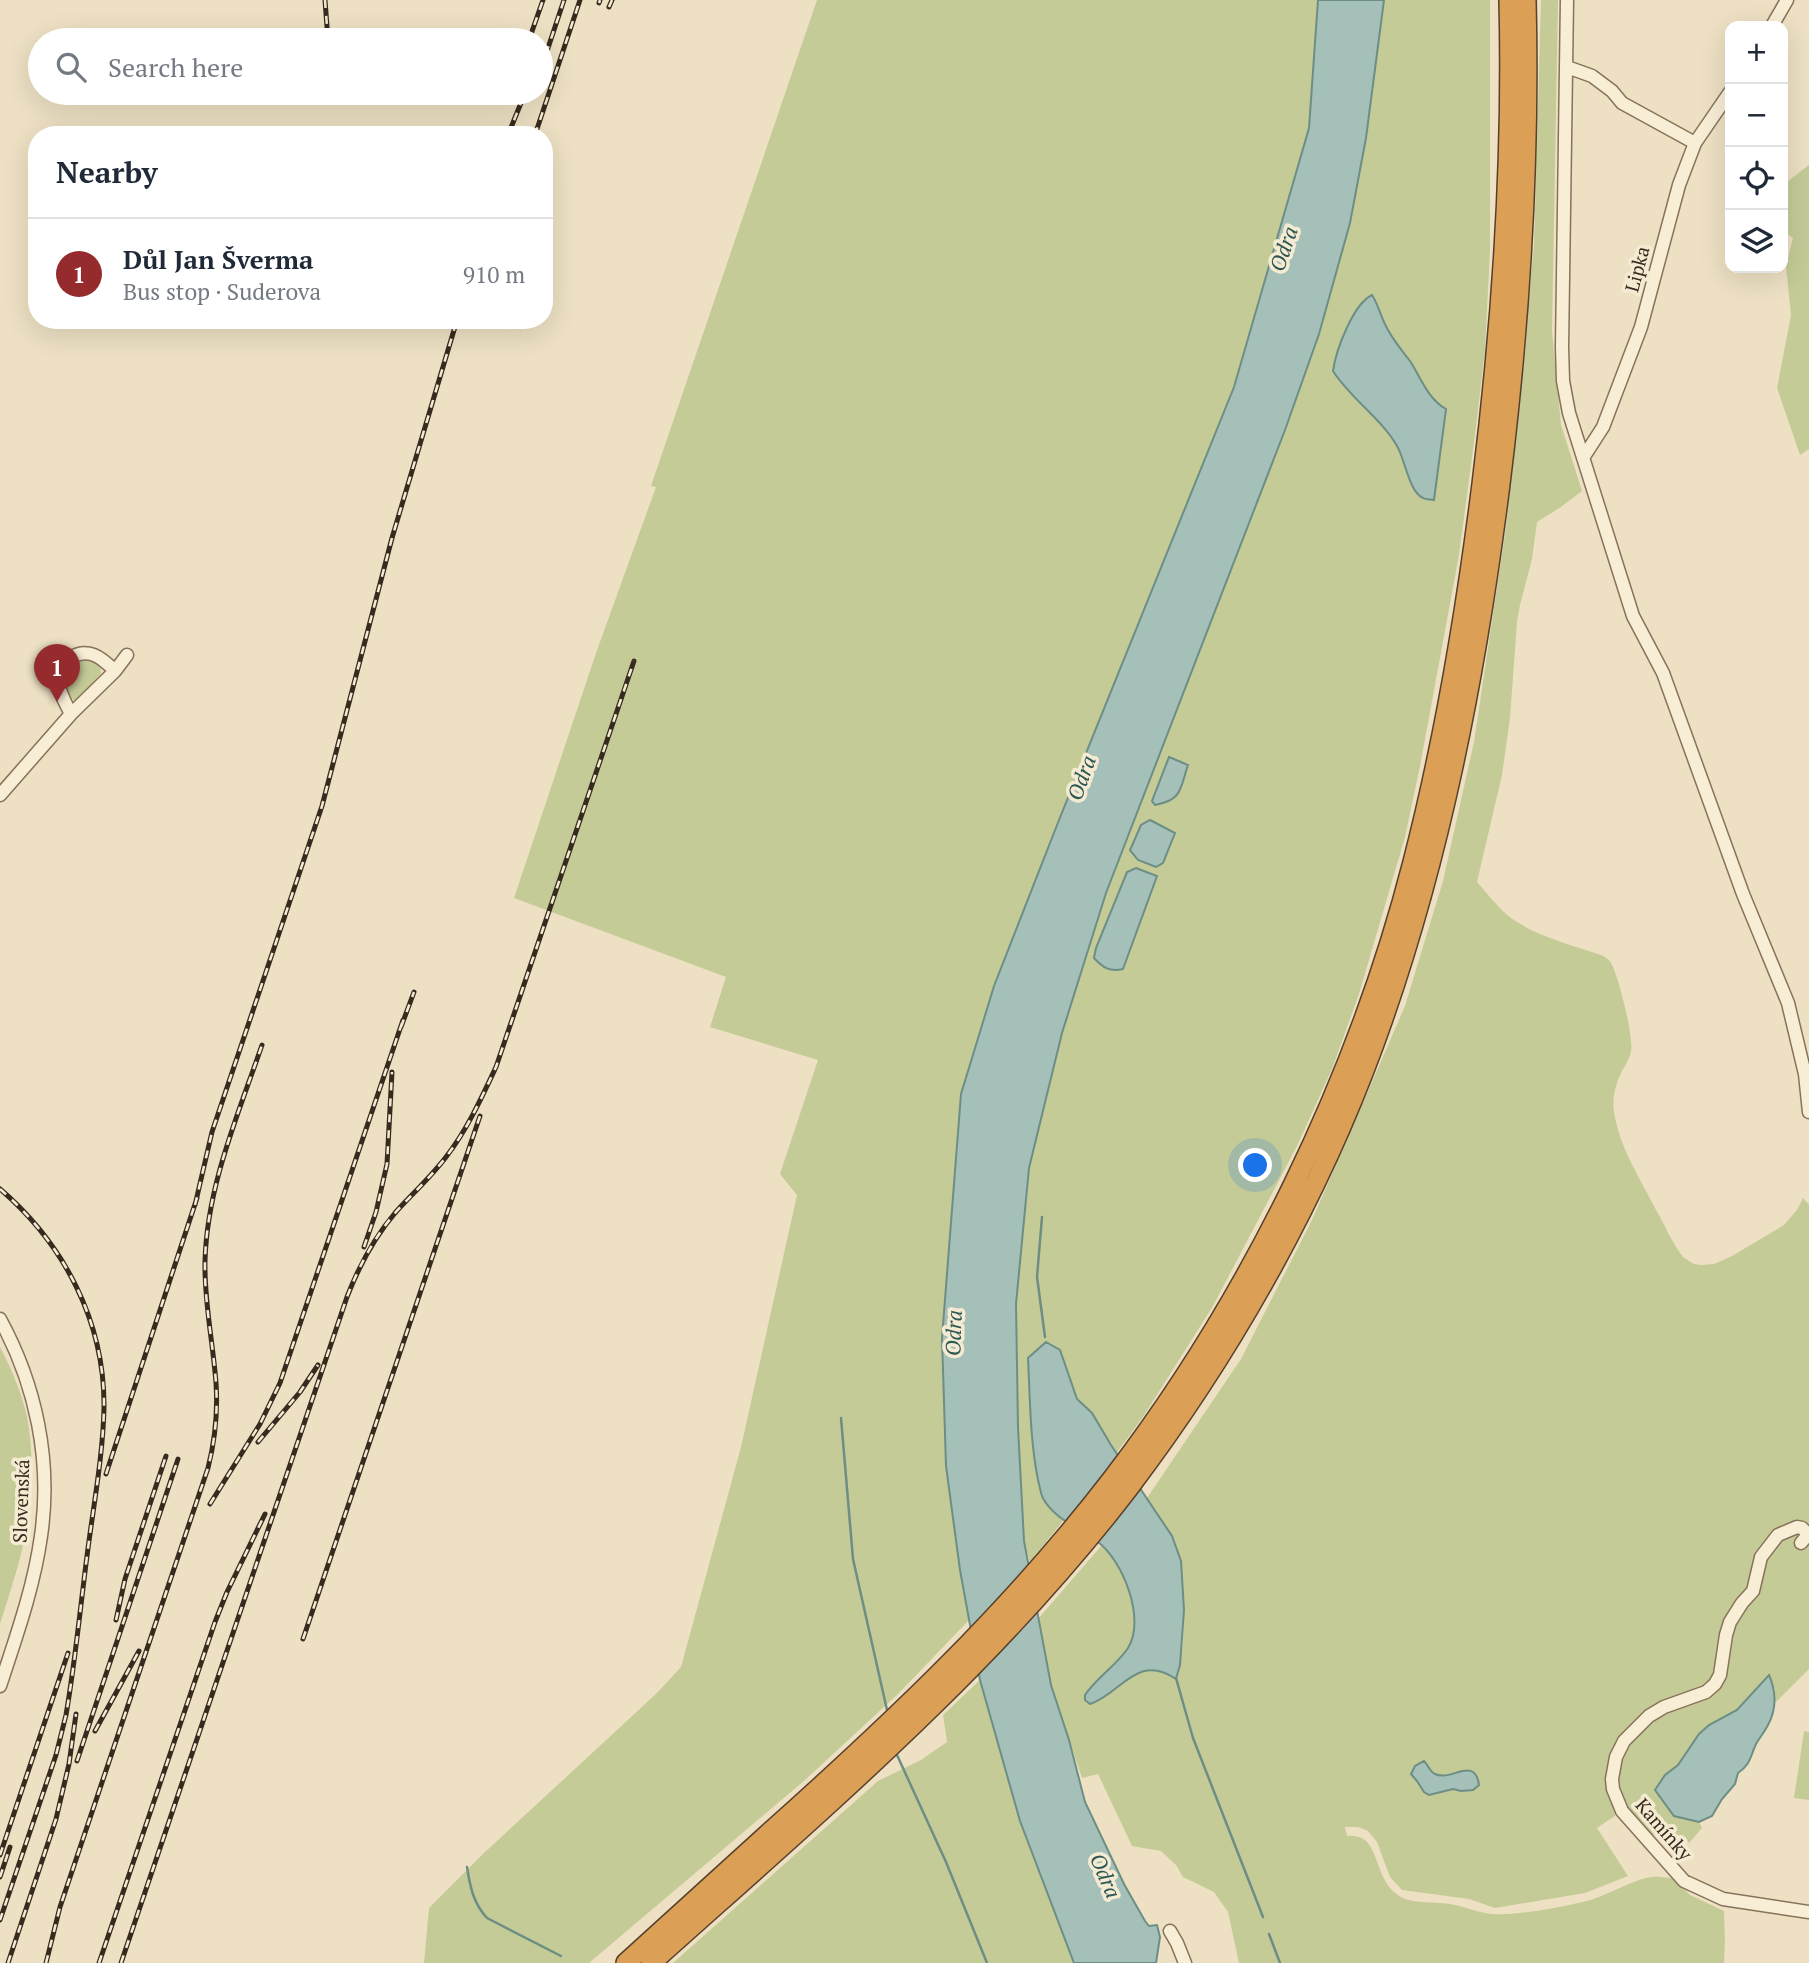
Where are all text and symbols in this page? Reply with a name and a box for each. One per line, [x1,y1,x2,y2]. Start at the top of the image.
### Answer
map controls [1725,21,1788,273]
button: + [1725,21,1788,84]
search box [28,28,553,105]
icon: search [52,48,90,86]
text: Search here [108,50,243,84]
button: − [1725,84,1788,147]
button: locate [1725,147,1788,210]
text: Nearby [56,152,158,192]
button: layers [1725,210,1788,273]
water label: Odra [1262,222,1304,275]
text: Důl Jan Šverma [123,242,314,276]
street label: Lipka [1618,243,1655,294]
text: 1 [73,259,86,290]
text: 910 m [463,259,525,290]
text: Bus stop · Suderova [123,276,321,307]
pin: 1 [34,644,80,702]
water label: Odra [1060,751,1102,804]
your location [1238,1148,1272,1182]
water label: Odra [938,1310,968,1356]
street label: Slovenská [7,1458,34,1543]
street label: Kamínky [1630,1792,1699,1865]
water label: Odra [1084,1849,1128,1902]

